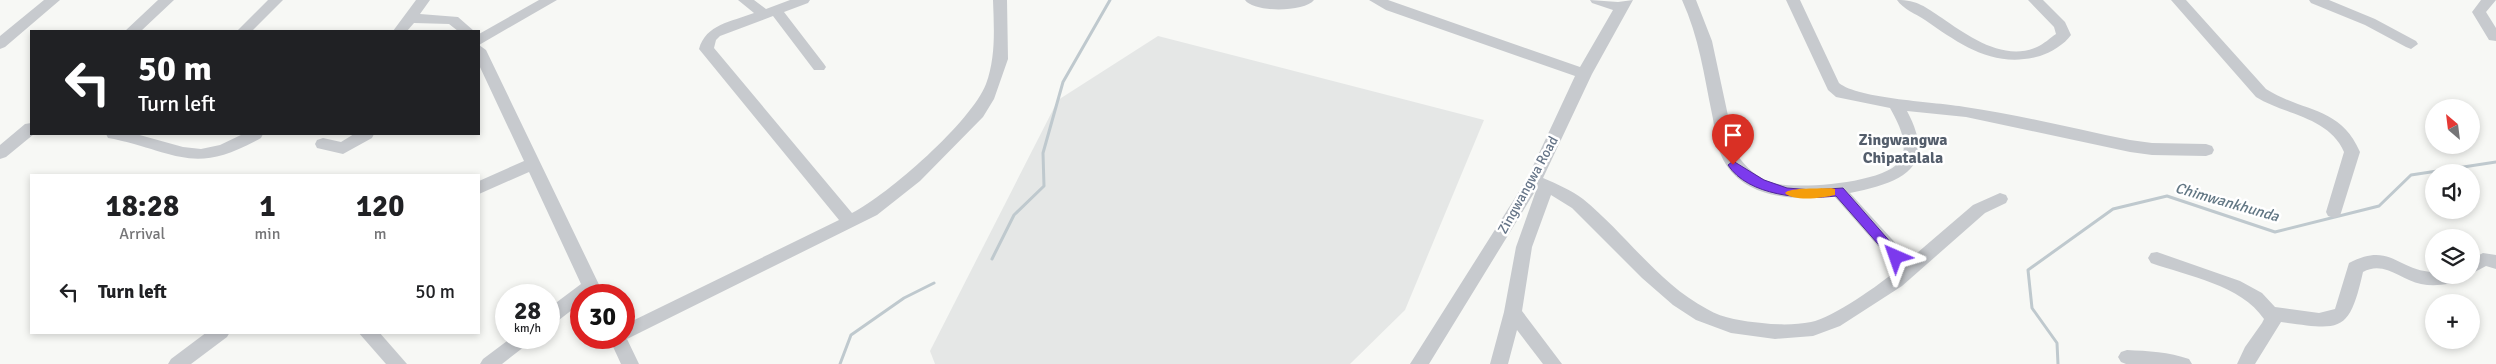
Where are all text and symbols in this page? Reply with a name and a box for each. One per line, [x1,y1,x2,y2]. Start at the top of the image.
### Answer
text: 50 m [138,47,212,90]
icon: left [55,50,120,115]
text: Turn left [138,90,216,117]
north arrow [2425,99,2480,154]
map controls [2425,99,2480,349]
pin [1712,114,1754,165]
icon: arrive [1719,121,1747,149]
district label: Zingwangwa Chipatalala [1858,130,1948,168]
street label: Zingwangwa Road [1494,133,1562,237]
button: sound [2425,164,2480,219]
water label: Chimwankhunda [2173,179,2281,226]
text: 18:28 [105,188,179,225]
text: 1 [259,188,276,225]
text: 120 [356,188,404,225]
text: Arrival [119,224,165,244]
text: min [255,224,280,244]
text: m [374,224,387,244]
button: layers [2425,229,2480,284]
position arrow [1869,230,1921,282]
icon: left [55,278,83,306]
text: Turn left [98,280,167,304]
text: 50 m [415,280,455,304]
speed limit sign: 30 [570,284,635,349]
button: + [2425,294,2480,349]
text: 28 [514,295,541,326]
text: km/h [514,321,541,336]

